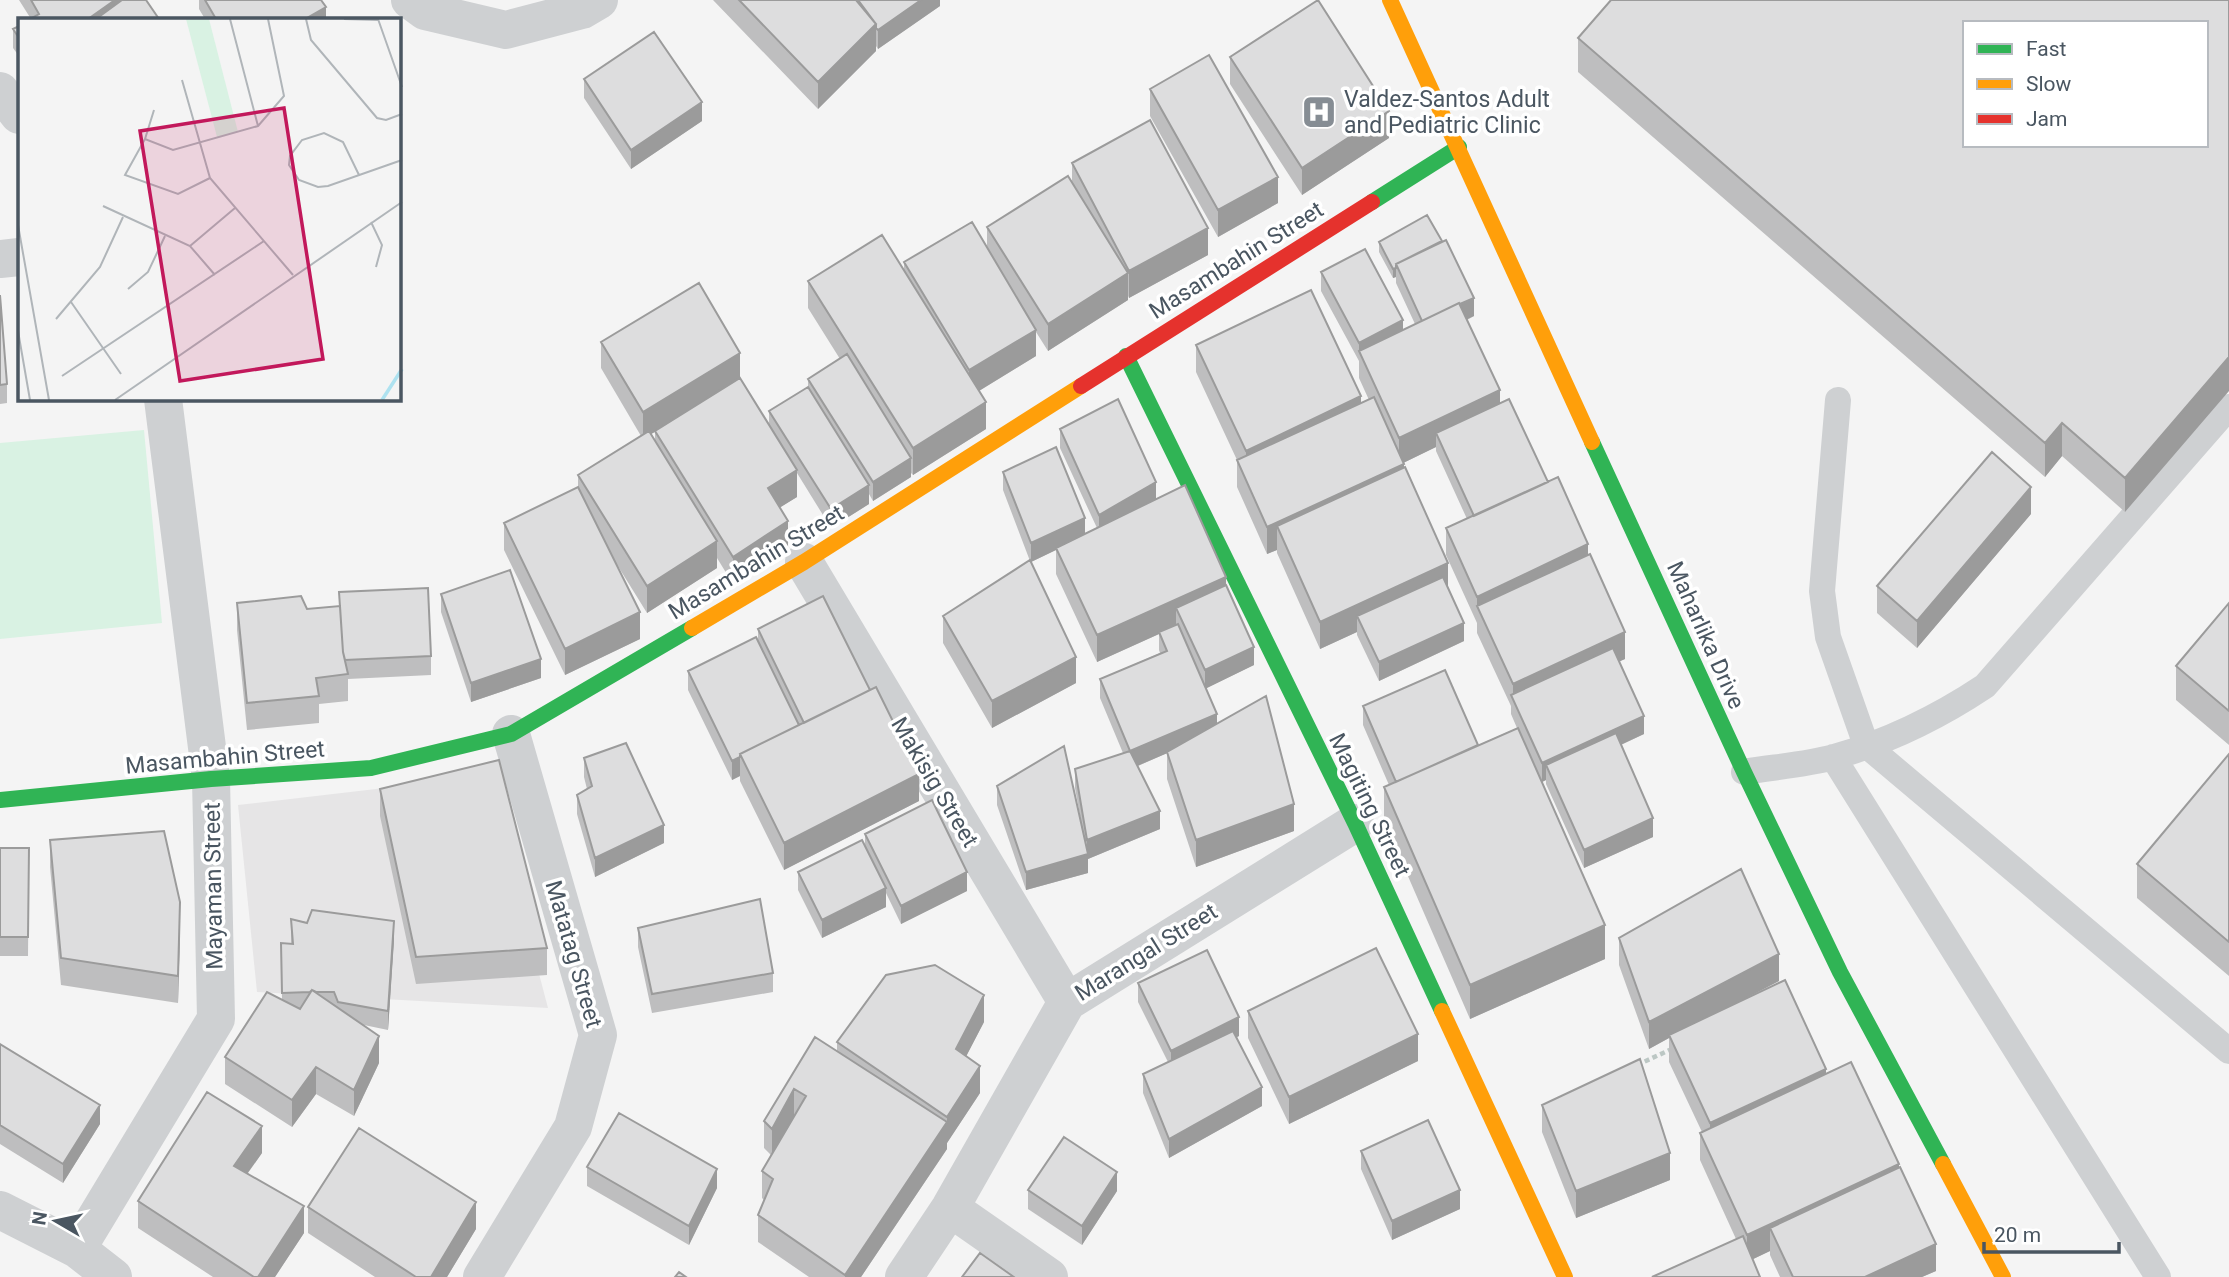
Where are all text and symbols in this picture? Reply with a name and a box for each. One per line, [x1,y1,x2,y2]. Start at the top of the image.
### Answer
inset map [18,18,401,401]
legend [1963,21,2208,147]
text: Fast [2026,37,2067,61]
text: Slow [2026,72,2072,96]
place label: Valdez-Santos Adult and Pediatric Clinic [1344,86,1550,139]
hospital icon: Valdez-Santos Adult and Pediatric Clinic [1300,93,1338,131]
text: Jam [2026,107,2067,131]
street label: Masambahin Street [1144,196,1328,325]
street label: Masambahin Street [664,499,849,625]
street label: Maharlika Drive [1661,557,1750,713]
street label: Makisig Street [885,712,984,852]
street label: Magiting Street [1323,729,1416,881]
street label: Masambahin Street [124,735,326,780]
street label: Mayaman Street [199,802,228,970]
street label: Matatag Street [540,877,607,1031]
street label: Marangal Street [1070,898,1222,1007]
north arrow [21,1186,91,1256]
text: N [27,1210,52,1227]
scale bar [1984,1210,2119,1254]
text: 20 m [1994,1223,2041,1247]

